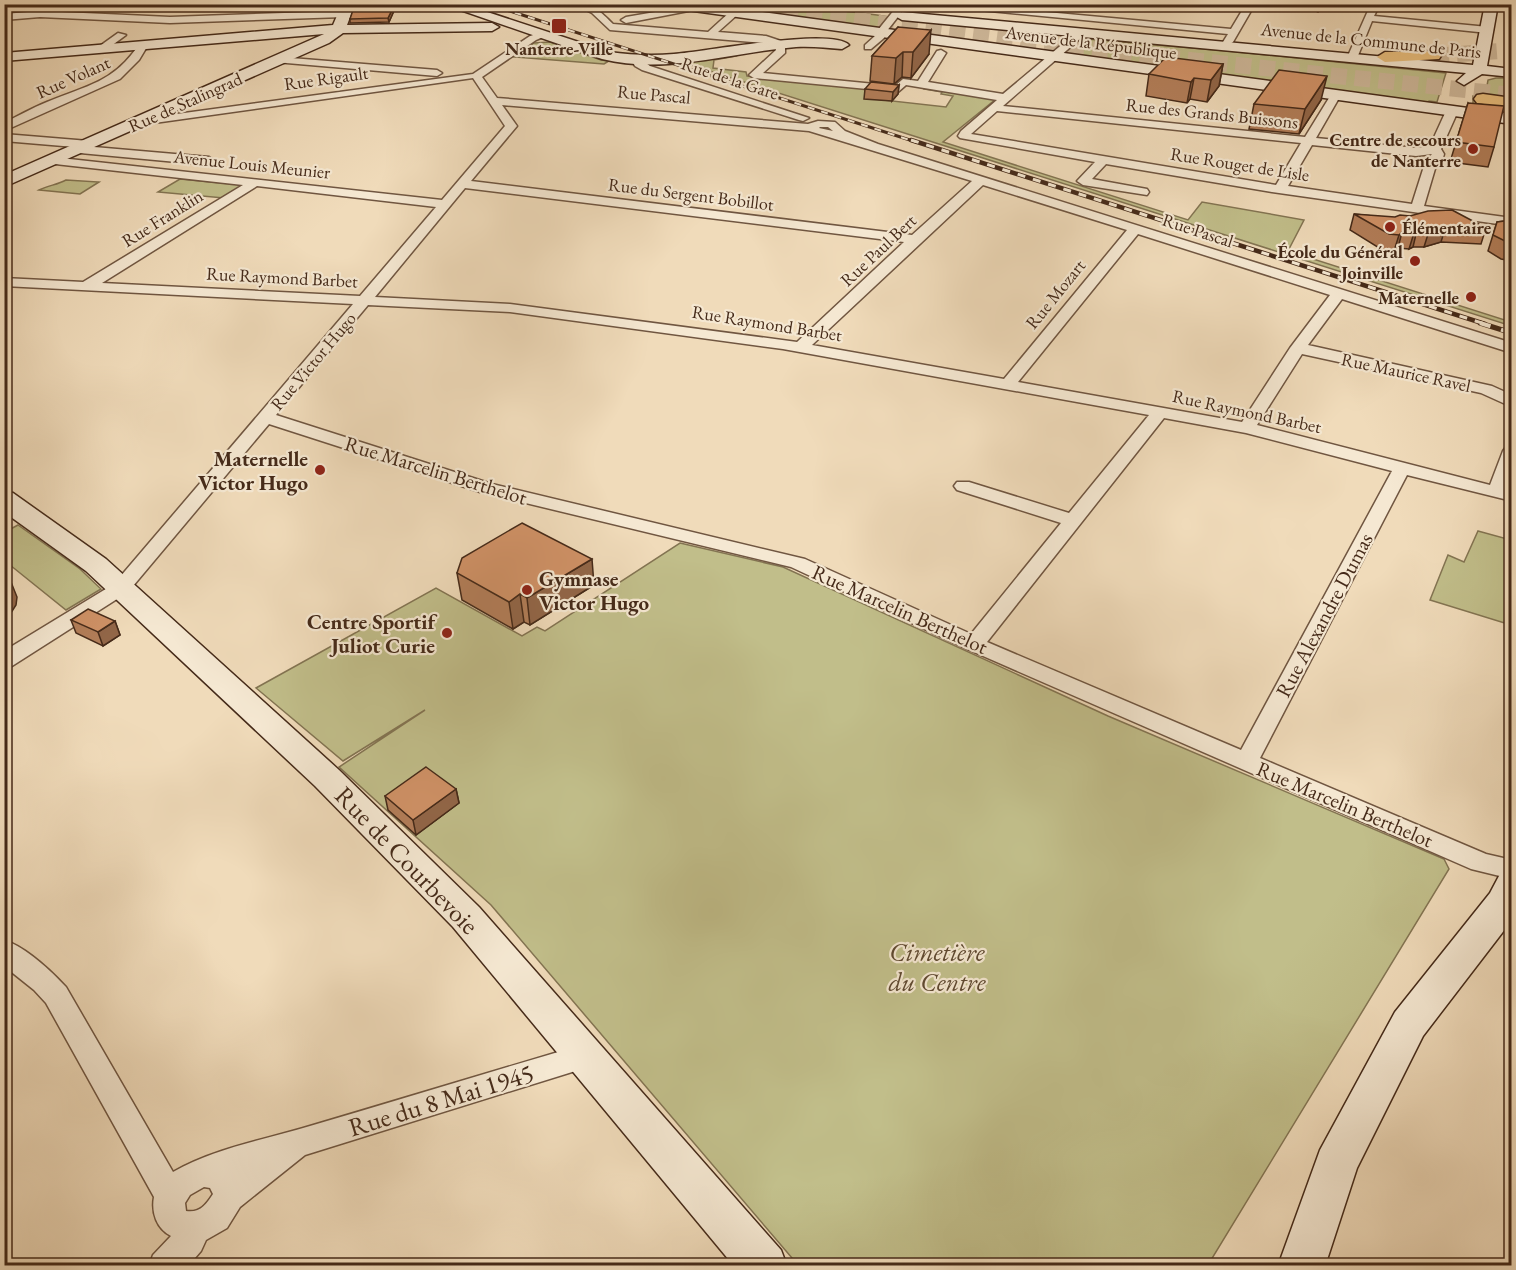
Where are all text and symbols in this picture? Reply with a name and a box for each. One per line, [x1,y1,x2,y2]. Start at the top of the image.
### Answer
marker: Nanterre-Ville [550,17,568,35]
street label: Avenue de la Commune de Paris [1259,17,1483,63]
street label: Avenue de la République [1003,20,1178,64]
place label: Nanterre-Ville [505,37,614,60]
street label: Rue Volant [32,50,114,103]
street label: Rue de la Gare [678,51,782,105]
street label: Rue Rigault [282,61,370,95]
street label: Rue de Stalingrad [124,66,246,137]
street label: Rue Pascal [616,79,692,109]
street label: Rue des Grands Buissons [1125,93,1299,134]
place label: Centre de secours de Nanterre [1329,128,1461,172]
street label: Rue Rouget de Lisle [1169,142,1311,186]
marker: Centre de secours de Nanterre [1466,142,1480,156]
street label: Avenue Louis Meunier [172,144,331,184]
street label: Rue du Sergent Bobillot [607,172,775,216]
street label: Rue Franklin [117,184,207,252]
street label: Rue Pascal [1159,208,1237,252]
street label: Rue Paul Bert [835,209,921,291]
place label: Élémentaire [1402,216,1492,239]
marker: Élémentaire [1383,220,1397,234]
place label: École du Général Joinville [1277,240,1403,284]
street label: Rue Mozart [1020,254,1090,334]
marker: École du Général Joinville [1408,254,1422,268]
street label: Rue Raymond Barbet [206,262,359,292]
place label: Maternelle [1378,286,1459,309]
marker: Maternelle [1464,290,1478,304]
street label: Rue Raymond Barbet [690,300,844,346]
street label: Rue Victor Hugo [265,307,361,415]
street label: Rue Maurice Ravel [1339,347,1473,397]
street label: Rue Raymond Barbet [1171,384,1324,438]
street label: Rue Marcelin Berthelot [342,429,531,511]
place label: Maternelle Victor Hugo [198,445,308,496]
marker: Maternelle Victor Hugo [313,463,327,477]
street label: Rue Alexandre Dumas [1269,528,1379,702]
street label: Rue Marcelin Berthelot [808,558,992,660]
place label: Gymnase Victor Hugo [539,565,650,616]
marker: Gymnase Victor Hugo [520,583,534,597]
place label: Centre Sportif Juliot Curie [307,608,437,659]
marker: Centre Sportif Juliot Curie [440,626,454,640]
street label: Rue Marcelin Berthelot [1253,755,1438,854]
street label: Rue de Courbevoie [328,779,486,941]
park label: Cimetière du Centre [888,935,987,999]
street label: Rue du 8 Mai 1945 [344,1056,538,1144]

